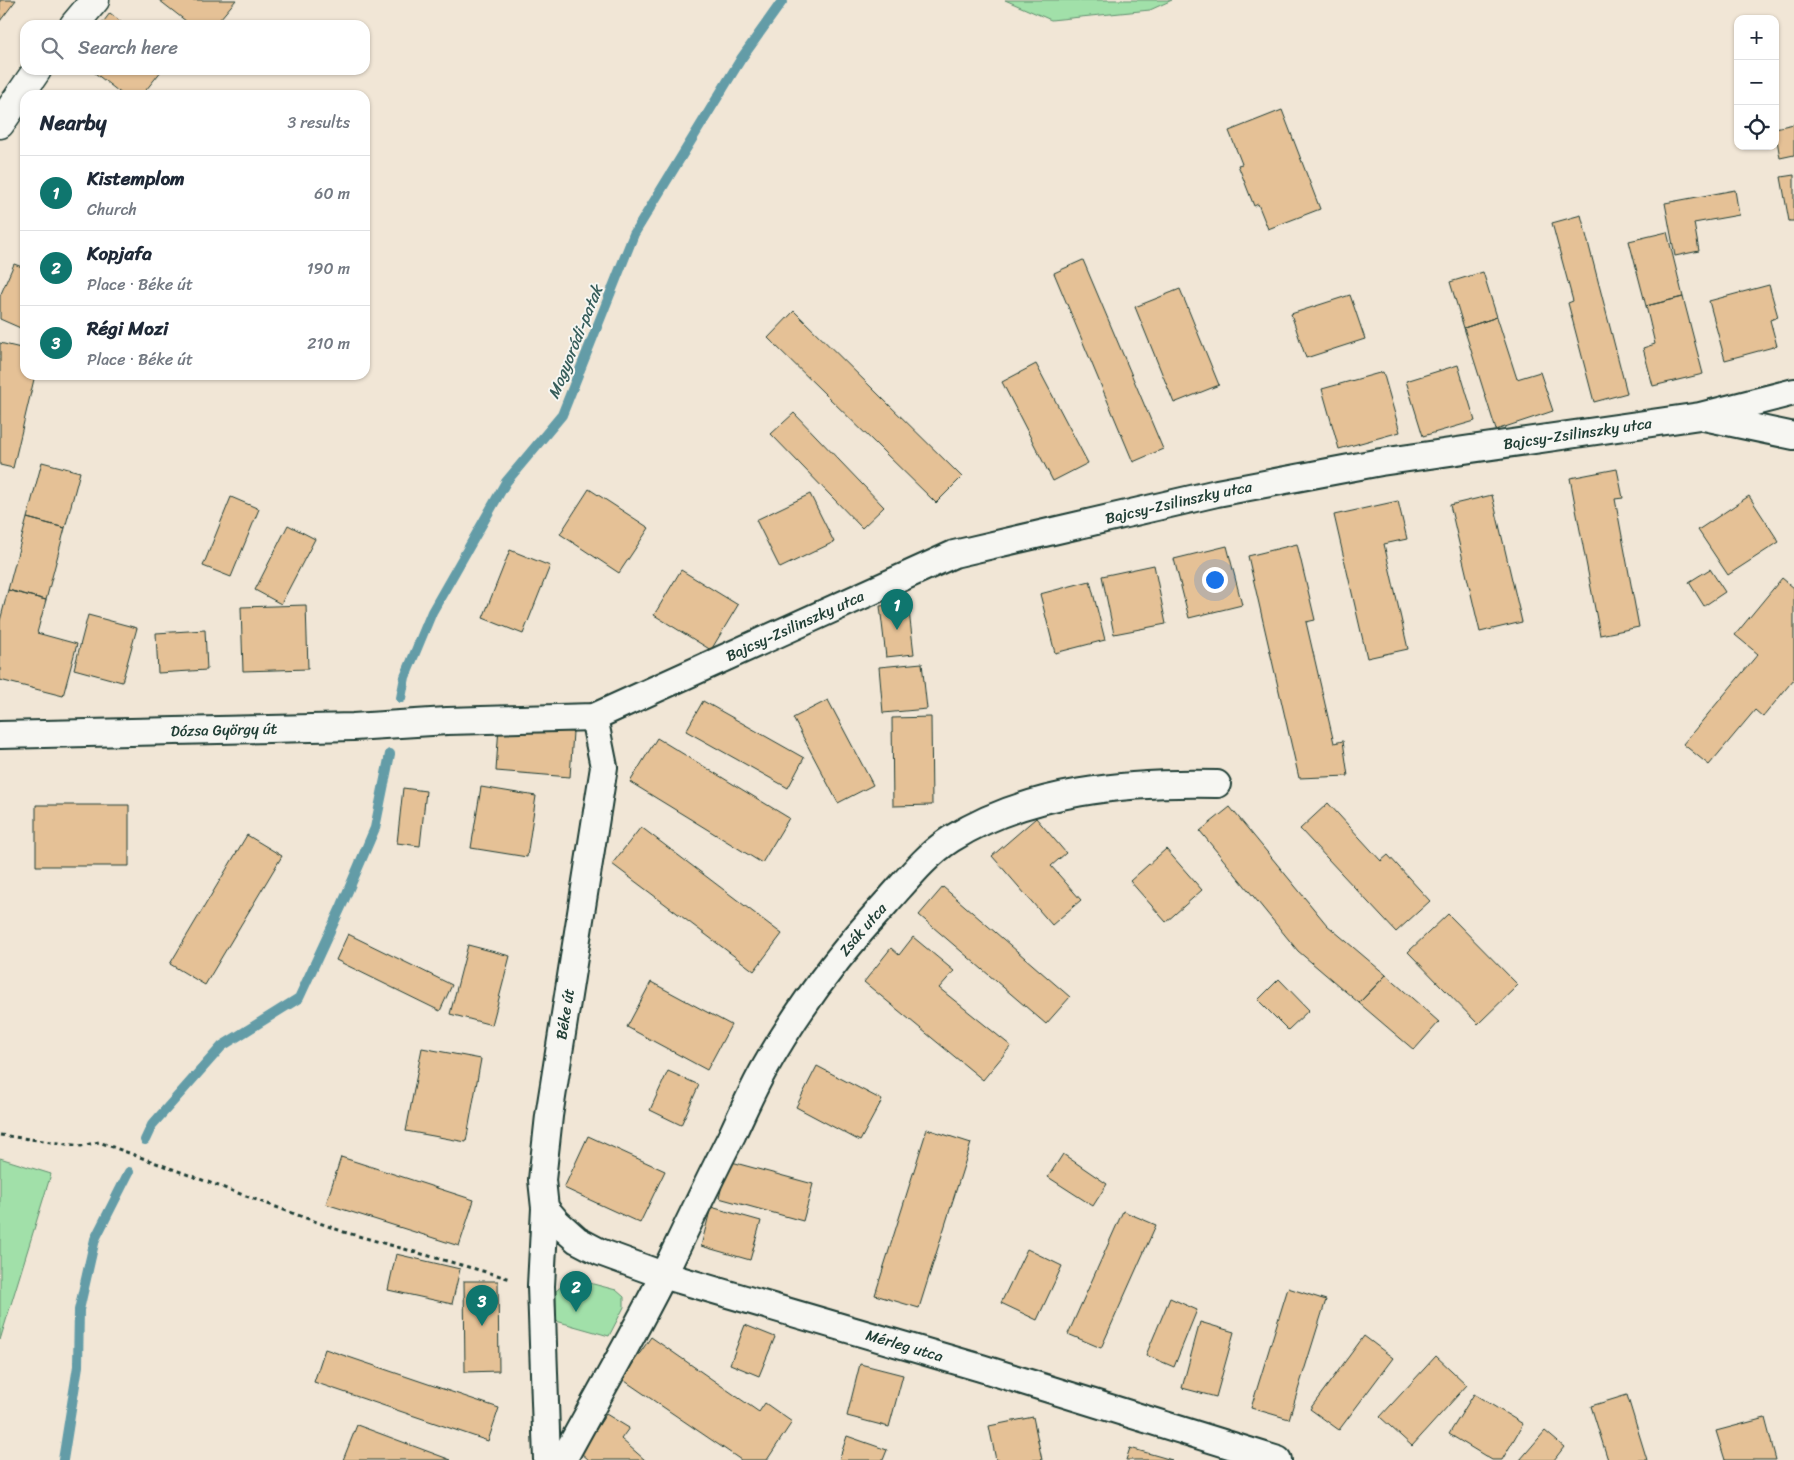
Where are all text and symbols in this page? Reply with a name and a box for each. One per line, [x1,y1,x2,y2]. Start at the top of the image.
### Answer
map controls [1734,15,1779,150]
button: + [1734,15,1779,60]
search box [20,20,370,75]
text: Search here [78,31,178,64]
icon: search [38,34,66,62]
button: − [1734,60,1779,105]
text: Nearby [40,104,106,142]
button: locate [1734,105,1779,150]
text: 3 results [287,108,350,137]
text: Kistemplom [87,162,185,195]
text: 1 [53,179,59,208]
text: 60 m [314,179,350,208]
text: Church [87,195,137,224]
text: Kopjafa [87,237,152,270]
text: 2 [51,254,61,283]
text: 190 m [307,254,350,283]
text: Place · Béke út [87,270,193,299]
water label: Mogyoródi-patak [539,279,612,403]
text: Régi Mozi [87,312,168,345]
text: 3 [52,329,60,358]
text: 210 m [307,329,350,358]
text: Place · Béke út [87,345,193,374]
street label: Bajcsy-Zsilinszky utca [1502,410,1654,457]
street label: Bajcsy-Zsilinszky utca [1103,474,1255,531]
your location [1202,567,1228,593]
street label: Bajcsy-Zsilinszky utca [721,583,869,669]
pin: 1 [881,589,913,630]
street label: Dózsa György út [170,716,278,744]
street label: Zsák utca [832,896,894,962]
street label: Béke út [548,986,582,1041]
pin: 2 [560,1271,592,1312]
pin: 3 [466,1285,498,1326]
street label: Mérleg utca [863,1322,947,1369]

